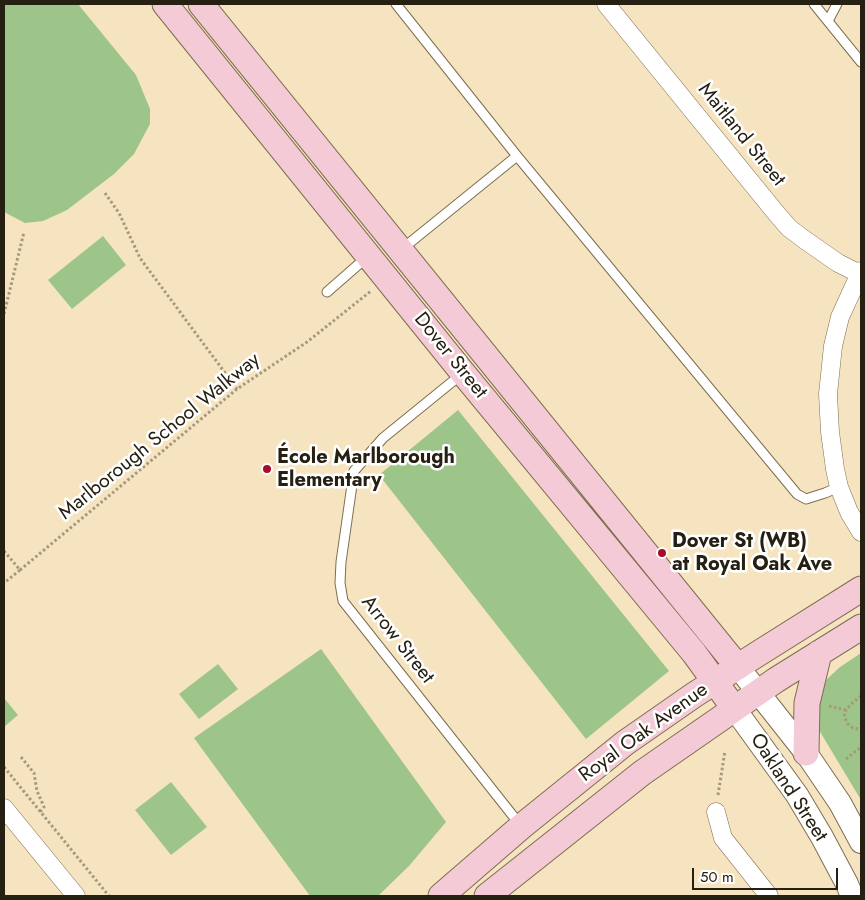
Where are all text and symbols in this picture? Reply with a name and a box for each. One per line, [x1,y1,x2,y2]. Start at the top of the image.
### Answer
street label: Maitland Street [692,79,790,191]
street label: Dover Street [408,308,492,404]
street label: Marlborough School Walkway [55,348,265,526]
place label: École Marlborough Elementary [277,446,455,493]
marker: École Marlborough Elementary [261,463,273,475]
place label: Dover St (WB) at Royal Oak Ave [672,530,832,577]
marker: Dover St (WB) at Royal Oak Ave [656,547,668,559]
street label: Arrow Street [355,591,439,689]
street label: Royal Oak Avenue [575,678,713,788]
street label: Oakland Street [744,729,832,847]
scale bar [695,858,841,890]
text: 50 m [700,866,734,888]

